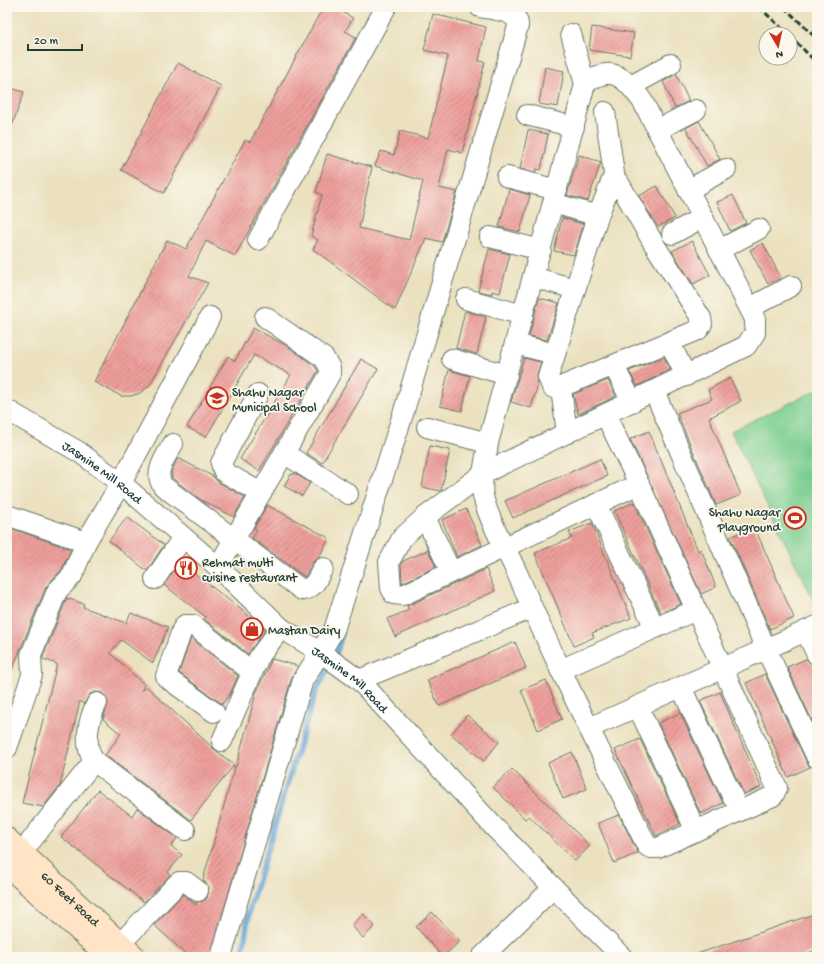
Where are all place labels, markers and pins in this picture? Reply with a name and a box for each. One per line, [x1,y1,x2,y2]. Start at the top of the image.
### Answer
school or university icon: Shahu Nagar Municipal School [204,385,230,411]
place label: Shahu Nagar Municipal School [232,386,317,416]
sports icon: Shahu Nagar Playground [782,505,808,531]
place label: Shahu Nagar Playground [709,506,781,536]
restaurant icon: Rehmat multi cuisine restaurant [173,555,199,581]
place label: Rehmat multi cuisine restaurant [202,556,299,586]
shop icon: Mastan Dairy [239,616,265,642]
place label: Mastan Dairy [268,624,341,639]

